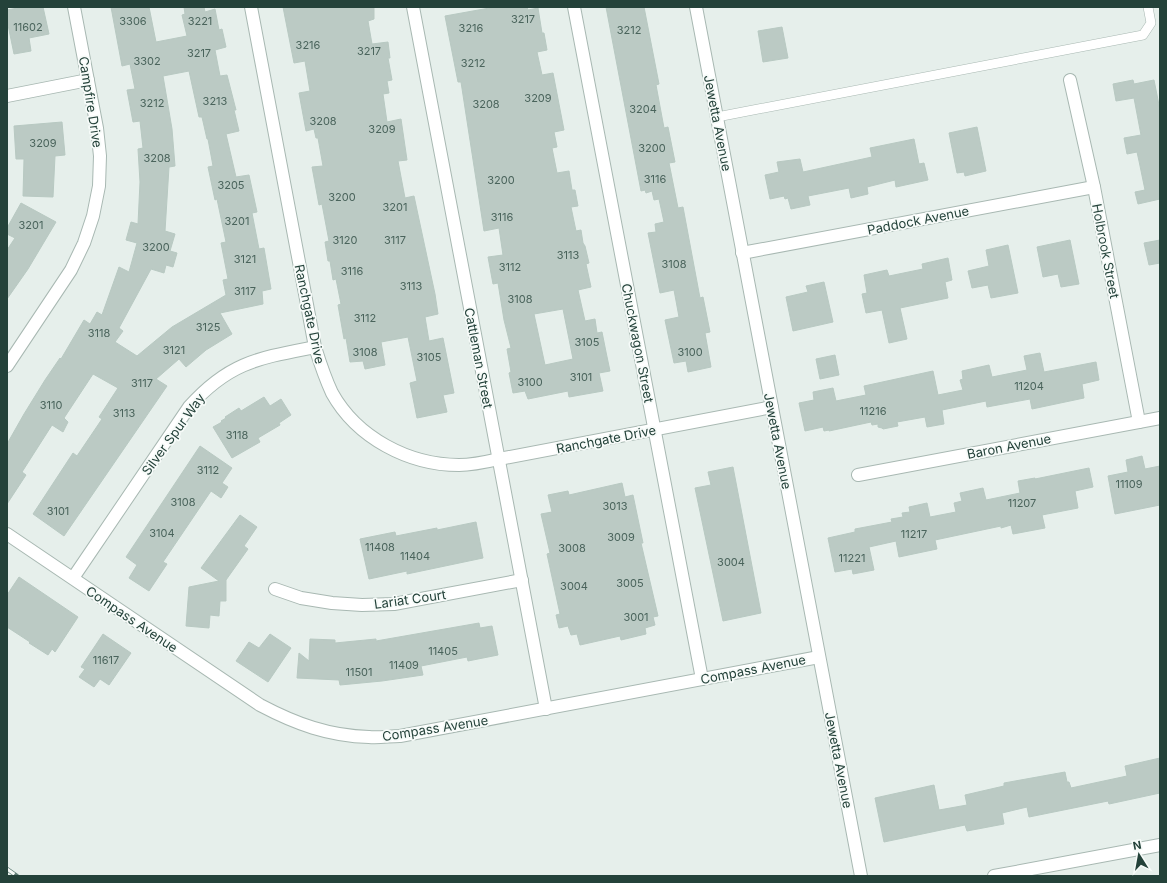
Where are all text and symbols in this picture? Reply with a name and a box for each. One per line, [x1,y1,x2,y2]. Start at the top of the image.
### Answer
house number: 3217 [511,12,535,26]
house number: 3306 [119,14,147,28]
house number: 3221 [188,14,212,28]
house number: 11602 [13,20,43,34]
house number: 3216 [459,21,484,35]
house number: 3212 [617,23,641,37]
house number: 3216 [296,38,321,52]
house number: 3217 [357,44,381,58]
house number: 3217 [187,46,211,60]
house number: 3302 [133,54,161,68]
street label: Campfire Drive [76,55,106,149]
house number: 3212 [461,56,485,70]
street label: Jewetta Avenue [701,74,735,172]
house number: 3209 [524,91,552,105]
house number: 3213 [203,94,228,108]
house number: 3212 [140,96,164,110]
house number: 3208 [472,97,500,111]
house number: 3204 [629,102,657,116]
house number: 3208 [309,114,337,128]
house number: 3209 [368,122,396,136]
house number: 3209 [29,136,57,150]
house number: 3200 [638,141,666,155]
house number: 3208 [143,151,171,165]
house number: 3116 [644,172,666,186]
house number: 3200 [487,173,515,187]
house number: 3205 [217,178,245,192]
house number: 3200 [328,190,356,204]
house number: 3201 [383,200,407,214]
street label: Paddock Avenue [866,202,970,238]
street label: Holbrook Street [1089,202,1123,300]
house number: 3116 [491,210,513,224]
house number: 3201 [225,214,249,228]
house number: 3201 [19,218,43,232]
house number: 3120 [333,233,358,247]
house number: 3117 [384,233,406,247]
house number: 3200 [142,240,170,254]
house number: 3113 [557,248,579,262]
house number: 3121 [234,252,256,266]
house number: 3108 [661,257,687,271]
house number: 3112 [499,260,521,274]
street label: Ranchgate Drive [292,263,328,365]
house number: 3116 [341,264,363,278]
house number: 3113 [400,279,422,293]
street label: Chuckwagon Street [619,282,657,404]
house number: 3117 [234,284,256,298]
house number: 3108 [507,292,533,306]
street label: Cattleman Street [461,306,497,410]
house number: 3112 [354,311,376,325]
house number: 3125 [196,320,221,334]
house number: 3118 [88,326,110,340]
house number: 3105 [575,335,600,349]
house number: 3121 [163,343,185,357]
house number: 3108 [352,345,378,359]
house number: 3100 [677,345,703,359]
house number: 3105 [417,350,442,364]
house number: 3101 [570,370,592,384]
house number: 3100 [517,375,543,389]
house number: 3117 [131,376,153,390]
house number: 11204 [1014,379,1044,393]
street label: Silver Spur Way [138,390,208,478]
street label: Jewetta Avenue [761,392,795,490]
house number: 3110 [40,398,62,412]
house number: 11216 [860,404,887,418]
house number: 3113 [113,406,135,420]
street label: Ranchgate Drive [555,421,657,457]
house number: 3118 [226,428,248,442]
street label: Baron Avenue [966,430,1052,462]
house number: 3112 [197,463,219,477]
house number: 11109 [1115,477,1143,491]
house number: 3108 [170,495,196,509]
house number: 11207 [1008,496,1036,510]
house number: 3013 [602,499,628,513]
house number: 3101 [47,504,69,518]
house number: 3104 [149,526,175,540]
house number: 11217 [901,527,927,541]
house number: 3009 [607,530,635,544]
house number: 11408 [365,540,395,554]
house number: 3008 [558,541,586,555]
house number: 11404 [400,549,430,563]
house number: 11221 [839,551,865,565]
house number: 3004 [717,555,745,569]
house number: 3005 [616,576,644,590]
house number: 3004 [560,579,588,593]
street label: Compass Avenue [83,582,181,656]
street label: Lariat Court [373,586,447,612]
house number: 3001 [623,610,649,624]
house number: 11405 [428,644,458,658]
street label: Compass Avenue [699,651,807,687]
house number: 11617 [93,653,119,667]
house number: 11409 [389,658,419,672]
house number: 11501 [345,665,373,679]
street label: Jewetta Avenue [822,711,856,809]
street label: Compass Avenue [381,712,489,744]
north arrow [1119,835,1159,875]
text: N [1132,838,1143,853]

